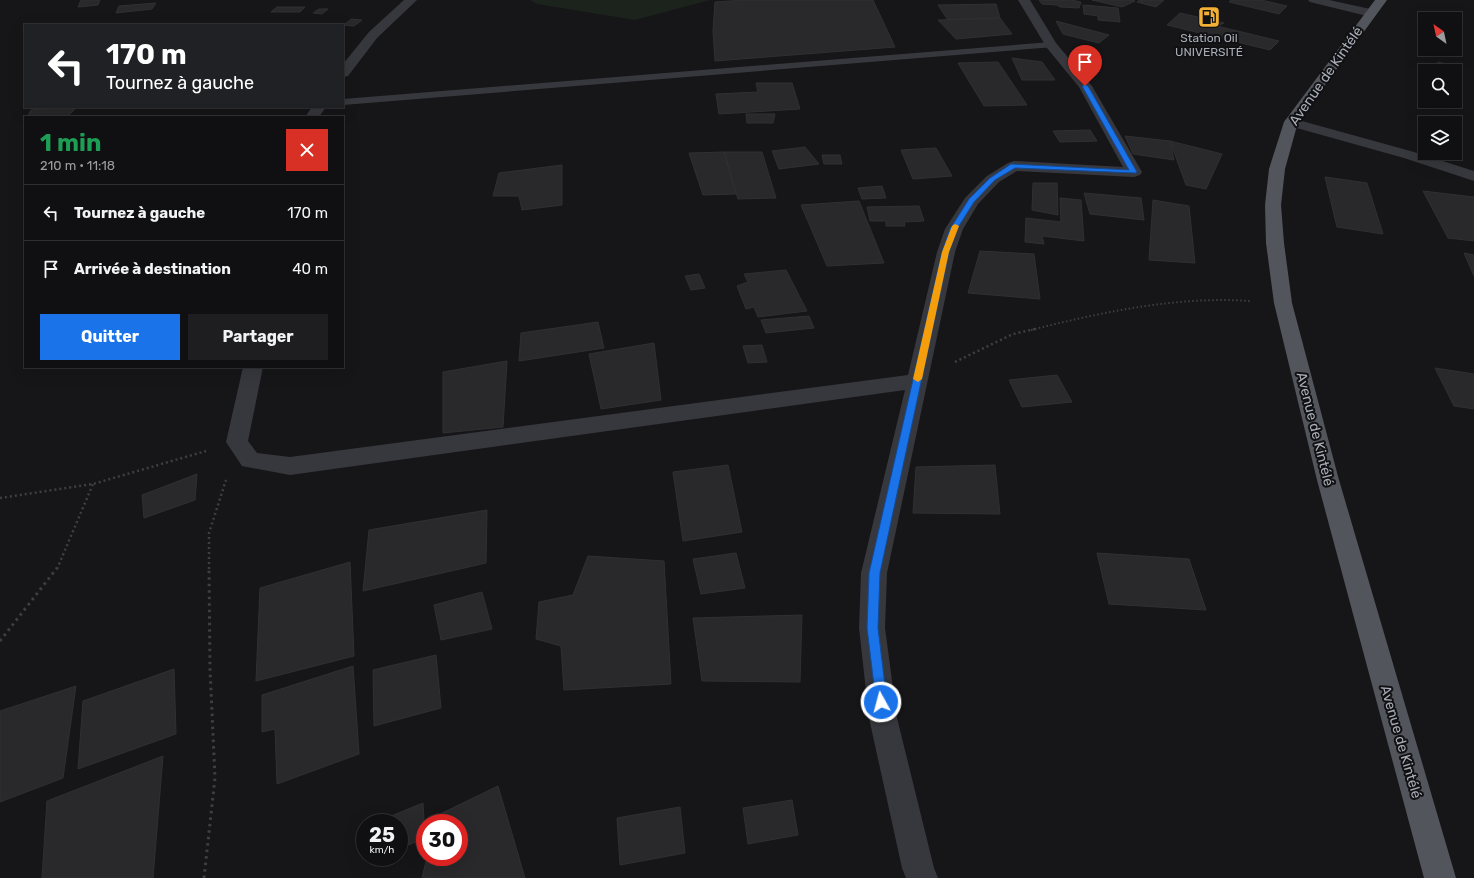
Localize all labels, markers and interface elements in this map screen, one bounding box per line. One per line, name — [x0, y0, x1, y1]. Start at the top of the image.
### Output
fuel station icon: Station Oil UNIVERSITÉ — [1196, 4, 1222, 30]
north arrow — [1418, 12, 1462, 56]
map controls — [1418, 12, 1462, 160]
street label: Avenue de Kintélé — [1286, 23, 1367, 129]
place label: Station Oil UNIVERSITÉ — [1175, 31, 1243, 59]
text: 170 m — [106, 38, 187, 71]
icon: left — [40, 40, 92, 92]
pin — [1068, 45, 1102, 86]
icon: arrive — [1074, 51, 1096, 73]
button: search — [1418, 64, 1462, 108]
text: Tournez à gauche — [106, 72, 254, 94]
button: layers — [1418, 116, 1462, 160]
text: 1 min — [40, 129, 101, 157]
button: close — [286, 129, 328, 171]
text: 210 m · 11:18 — [40, 158, 115, 173]
icon: left — [40, 202, 62, 224]
text: Tournez à gauche — [74, 204, 205, 222]
text: 170 m — [287, 204, 328, 222]
icon: arrive — [40, 258, 62, 280]
text: Arrivée à destination — [74, 260, 231, 278]
text: 40 m — [292, 260, 328, 278]
button: Quitter — [40, 314, 180, 360]
button: Partager — [188, 314, 328, 360]
street label: Avenue de Kintélé — [1293, 370, 1337, 488]
position arrow — [860, 681, 902, 723]
street label: Avenue de Kintélé — [1377, 684, 1425, 801]
speed limit sign: 30 — [416, 814, 468, 866]
text: 25 — [369, 823, 395, 847]
text: km/h — [370, 844, 394, 856]

